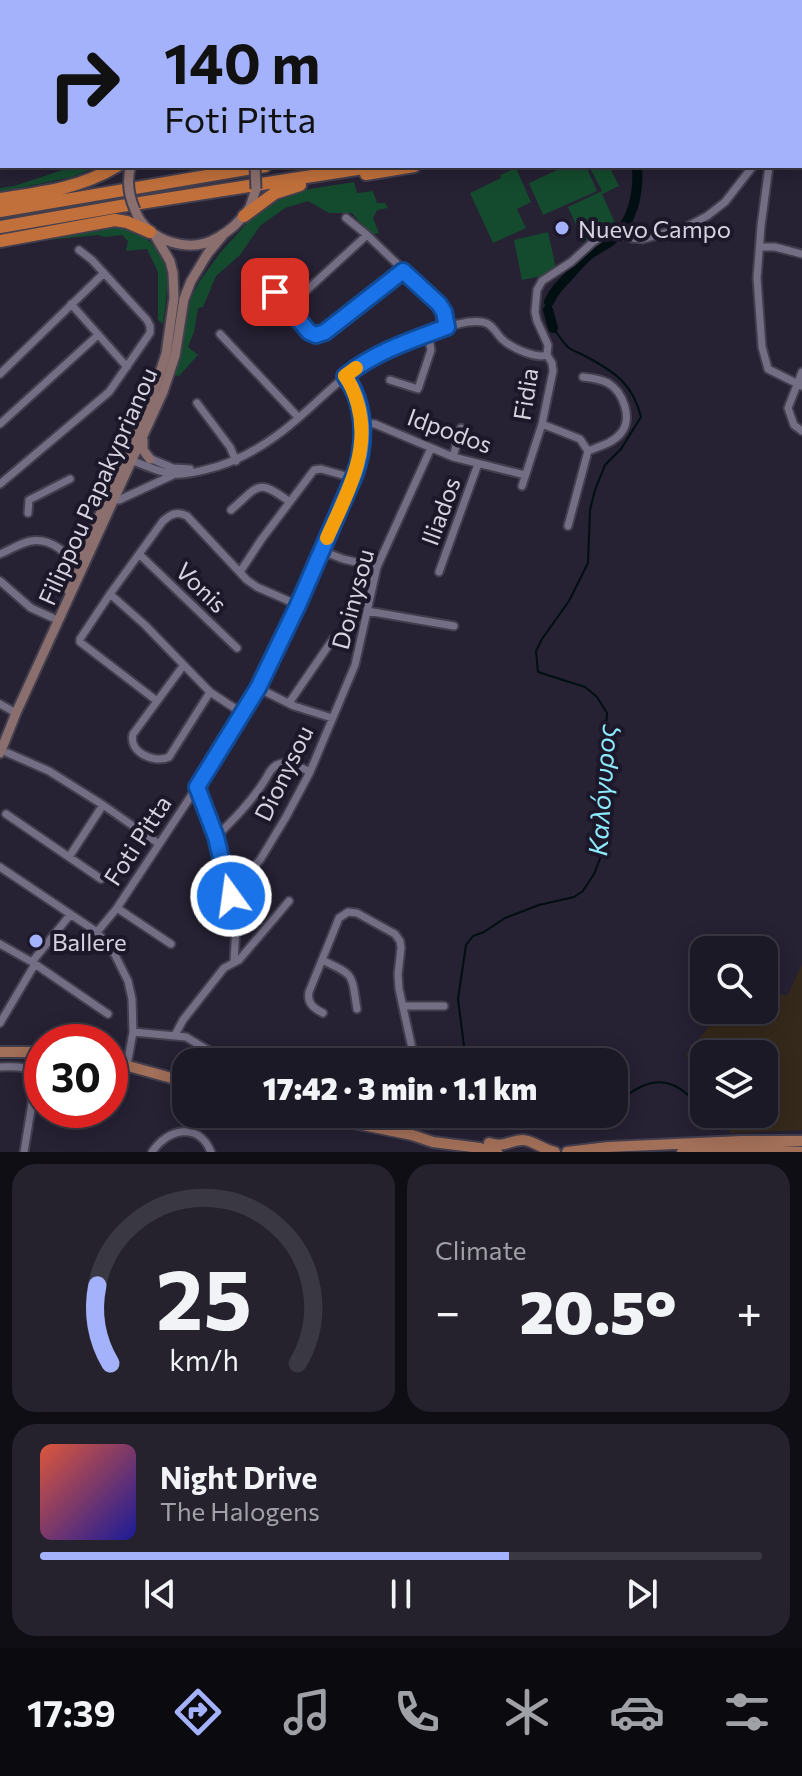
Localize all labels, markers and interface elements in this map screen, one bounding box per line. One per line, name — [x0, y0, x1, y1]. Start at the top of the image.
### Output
text: 140 m — [164, 27, 320, 96]
icon: right — [32, 32, 136, 136]
text: Foti Pitta — [164, 96, 316, 140]
place label: Nuevo Campo — [578, 214, 731, 243]
marker: Nuevo Campo — [553, 219, 571, 237]
pin — [241, 258, 309, 326]
icon: arrive — [253, 270, 297, 314]
street label: Filippou Papakyprianou — [32, 363, 162, 609]
street label: Fidia — [507, 366, 543, 422]
street label: Idpodos — [404, 401, 496, 459]
street label: Iliados — [414, 473, 466, 549]
street label: Doinysou — [325, 546, 379, 652]
street label: Vonis — [170, 556, 234, 618]
street label: Dionysou — [247, 721, 319, 825]
water label: Καλόγυρος — [581, 723, 621, 857]
street label: Foti Pitta — [97, 790, 177, 890]
position arrow — [189, 854, 273, 938]
place label: Ballere — [52, 927, 127, 956]
marker: Ballere — [27, 932, 45, 950]
map controls — [690, 936, 778, 1128]
button: search — [690, 936, 778, 1024]
speed limit sign: 30 — [24, 1024, 128, 1128]
button: layers — [690, 1040, 778, 1128]
text: 17:42 · 3 min · 1.1 km — [263, 1069, 537, 1106]
text: Climate — [435, 1234, 527, 1265]
text: 25 — [156, 1245, 251, 1347]
text: 20.5° — [519, 1273, 677, 1346]
text: − — [435, 1283, 460, 1337]
text: + — [736, 1283, 762, 1337]
text: km/h — [169, 1342, 238, 1377]
text: Night Drive — [160, 1458, 317, 1495]
text: The Halogens — [160, 1495, 320, 1526]
icon: previous — [138, 1572, 182, 1616]
icon: pause — [379, 1572, 423, 1616]
icon: next — [620, 1572, 664, 1616]
icon: directions — [170, 1684, 226, 1740]
icon: music — [279, 1684, 335, 1740]
icon: phone — [389, 1684, 445, 1740]
icon: climate — [499, 1684, 555, 1740]
icon: car — [609, 1684, 665, 1740]
icon: filters — [719, 1684, 775, 1740]
text: 17:39 — [27, 1690, 116, 1734]

